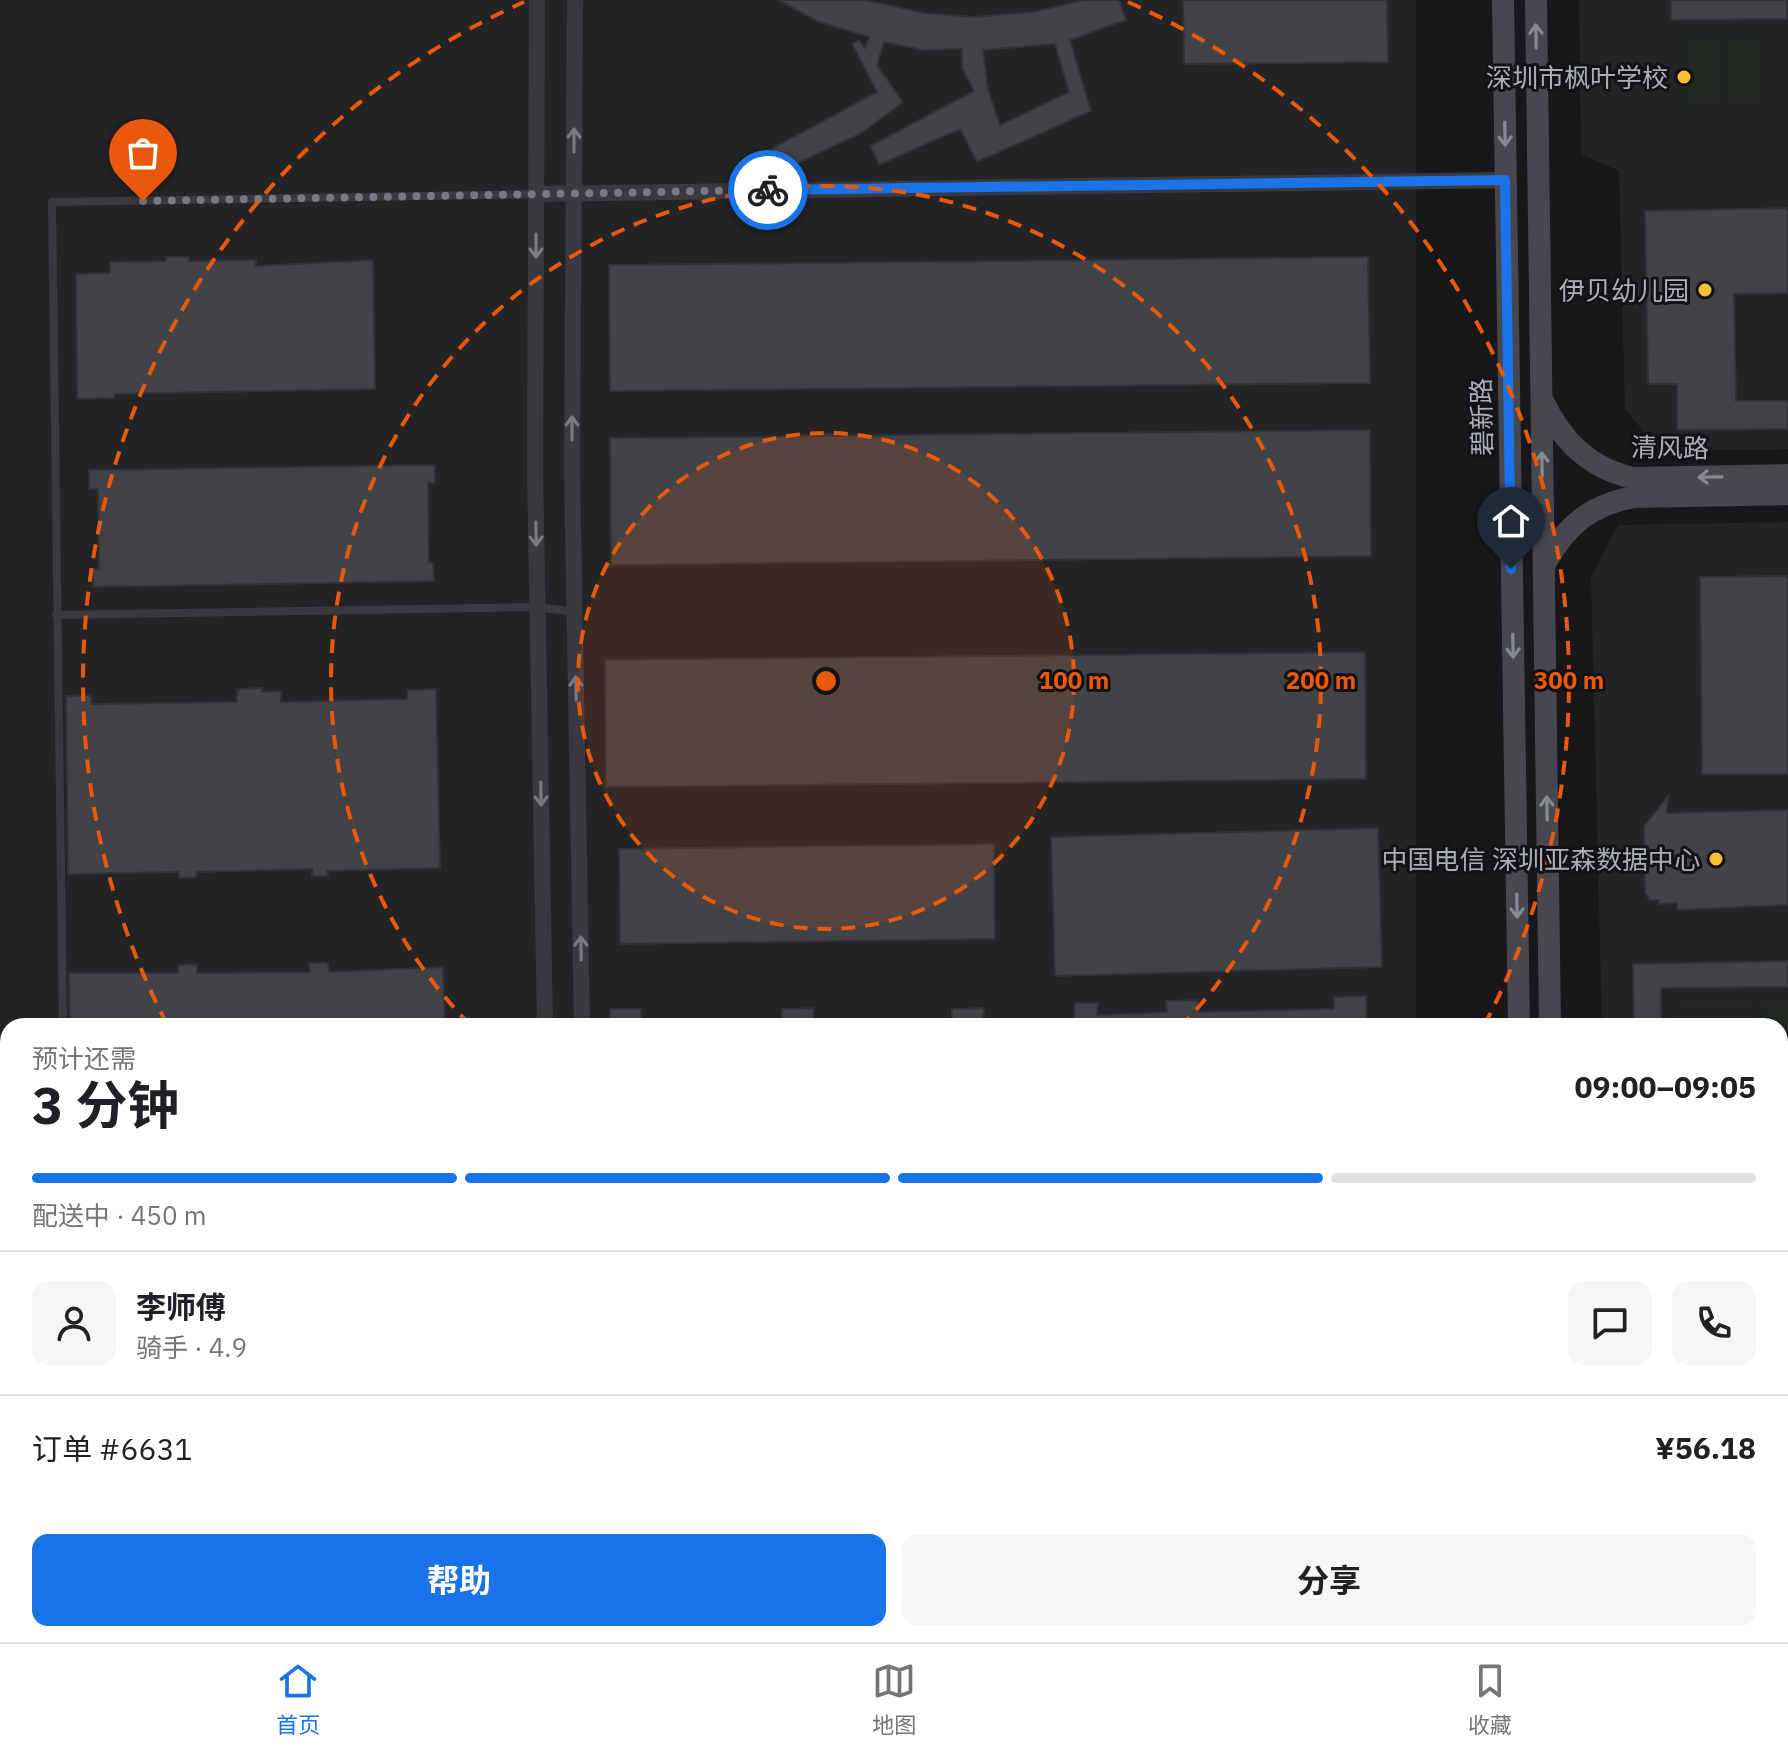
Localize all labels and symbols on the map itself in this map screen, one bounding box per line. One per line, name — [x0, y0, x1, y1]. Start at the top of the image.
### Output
one-way arrow — [1529, 23, 1544, 50]
place label: 深圳市枫叶学校 — [1486, 60, 1668, 94]
marker: 深圳市枫叶学校 — [1675, 68, 1693, 86]
pin — [109, 119, 177, 201]
one-way arrow — [1497, 120, 1512, 147]
one-way arrow — [567, 127, 582, 154]
courier — [728, 150, 808, 230]
one-way arrow — [528, 232, 544, 259]
place label: 伊贝幼儿园 — [1559, 273, 1689, 307]
marker: 伊贝幼儿园 — [1696, 281, 1714, 299]
street label: 碧新路 — [1463, 378, 1499, 456]
one-way arrow — [564, 415, 580, 442]
street label: 清风路 — [1631, 429, 1709, 465]
one-way arrow — [1534, 451, 1550, 478]
one-way arrow — [1697, 469, 1724, 484]
pin — [1477, 487, 1545, 569]
one-way arrow — [528, 520, 543, 547]
one-way arrow — [1505, 632, 1520, 659]
text: 100 m — [1039, 664, 1109, 696]
text: 200 m — [1286, 664, 1356, 696]
text: 300 m — [1534, 664, 1604, 696]
centre of rings — [812, 667, 840, 695]
one-way arrow — [568, 675, 584, 702]
one-way arrow — [533, 780, 548, 807]
one-way arrow — [1539, 795, 1555, 822]
place label: 中国电信 深圳亚森数据中心 — [1382, 842, 1700, 876]
marker: 中国电信 深圳亚森数据中心 — [1707, 850, 1725, 868]
one-way arrow — [1509, 892, 1524, 919]
one-way arrow — [573, 935, 589, 962]

